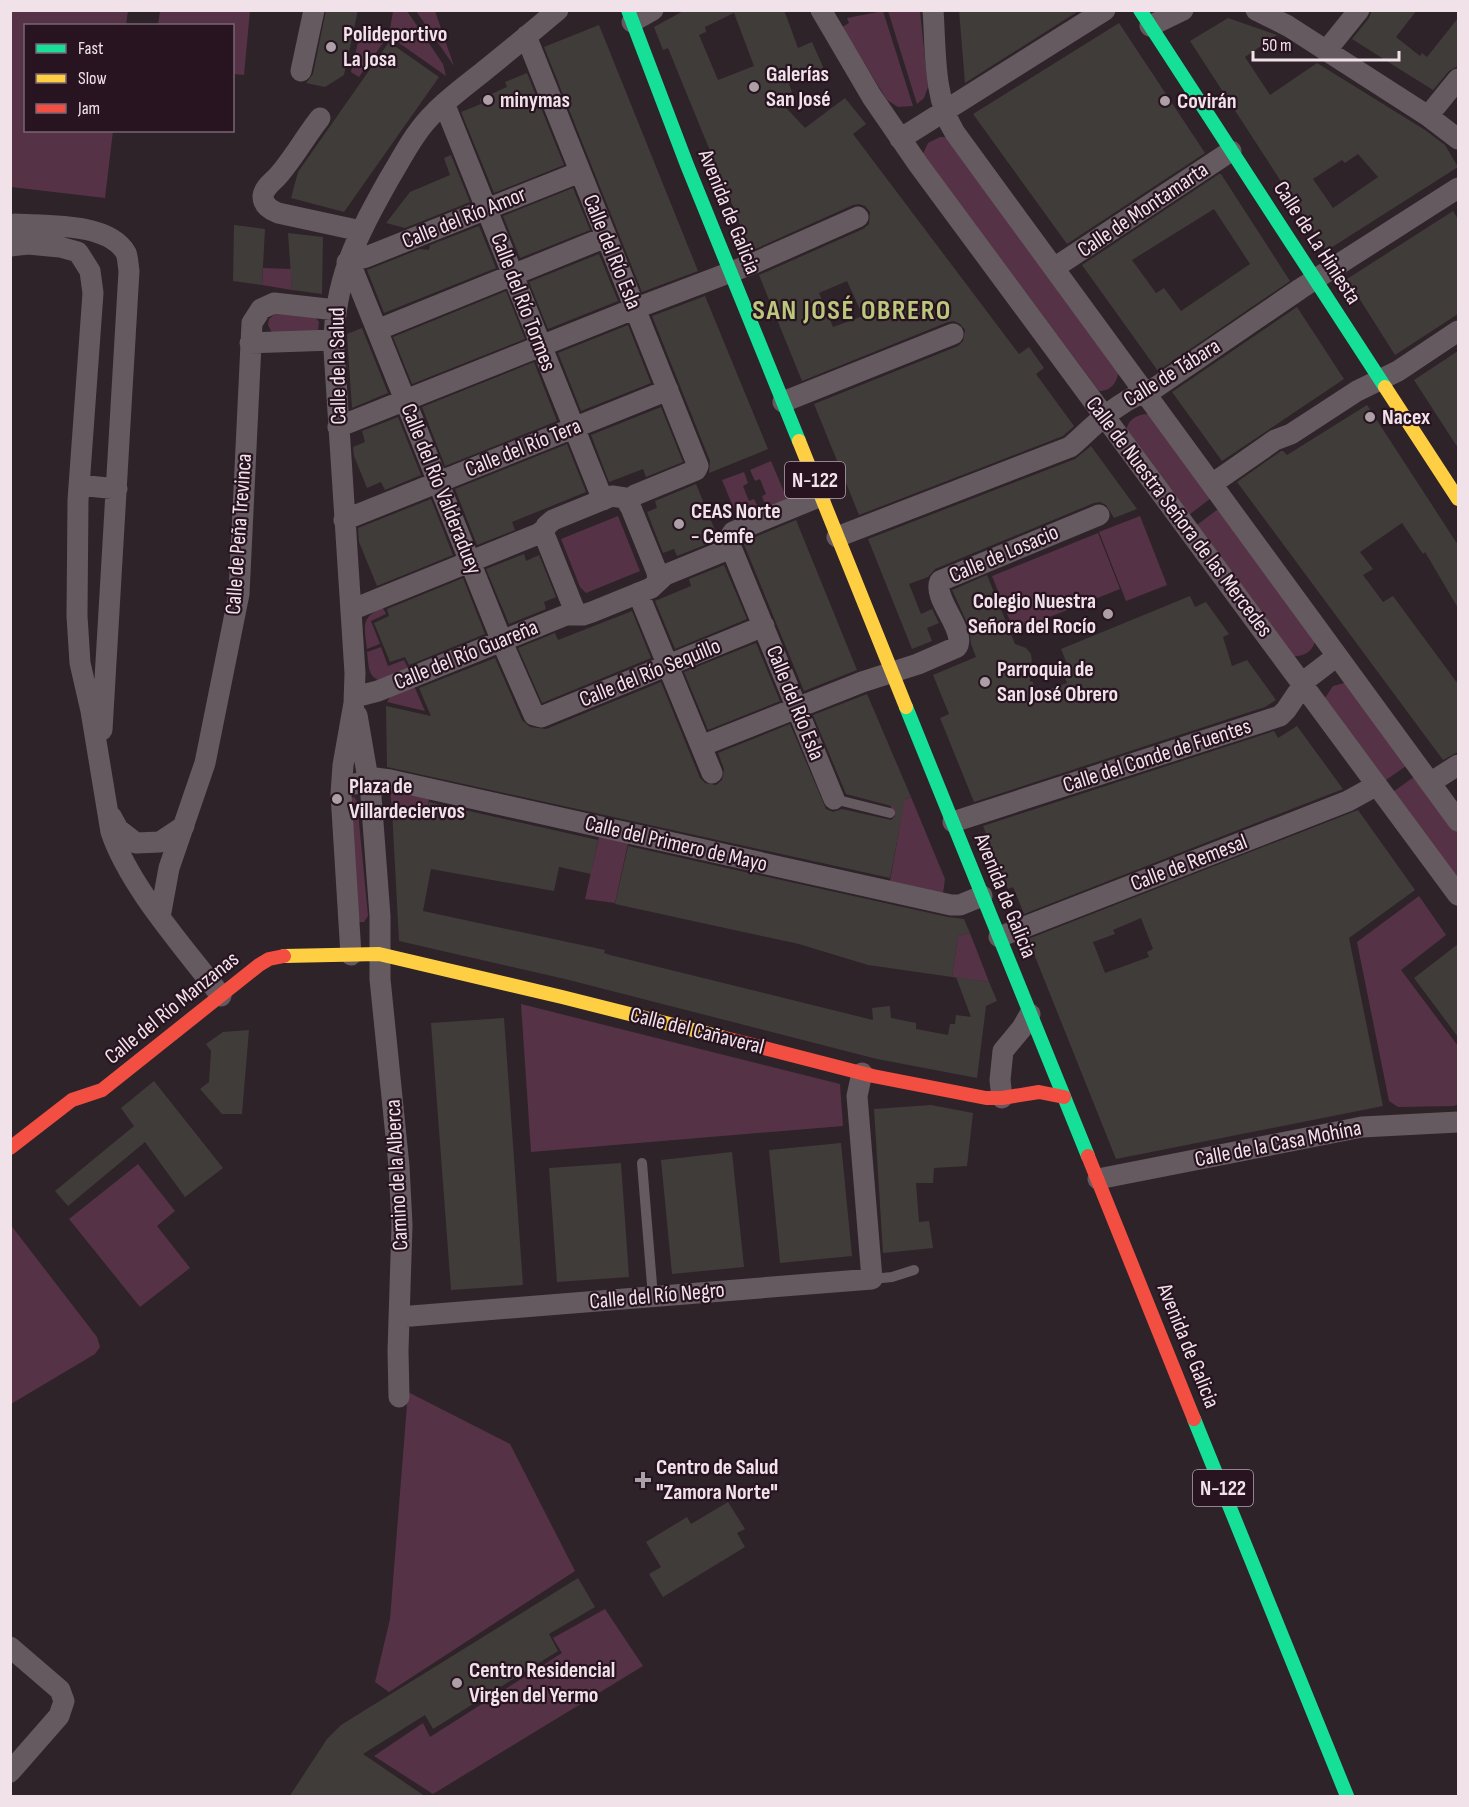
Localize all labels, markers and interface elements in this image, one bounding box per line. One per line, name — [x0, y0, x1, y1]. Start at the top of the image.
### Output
place label: Polideportivo La Josa — [343, 21, 447, 73]
legend — [24, 24, 234, 132]
scale bar — [1253, 24, 1398, 62]
text: 50 m — [1262, 35, 1292, 56]
text: Fast — [78, 38, 104, 59]
marker: Polideportivo La Josa — [324, 40, 338, 54]
place label: Galerías San José — [766, 61, 831, 113]
text: Slow — [78, 68, 107, 89]
marker: Galerías San José — [747, 80, 761, 94]
place label: minymas — [500, 87, 570, 114]
place label: Covirán — [1177, 88, 1237, 115]
marker: minymas — [481, 93, 495, 107]
marker: Covirán — [1158, 94, 1172, 108]
text: Jam — [77, 98, 100, 119]
street label: Avenida de Galicia — [691, 145, 766, 278]
street label: Calle de Montamarta — [1072, 156, 1214, 264]
street label: Calle de La Hiniesta — [1267, 176, 1367, 310]
street label: Calle del Río Amor — [398, 181, 530, 255]
street label: Calle del Río Esla — [577, 191, 647, 313]
street label: Calle del Río Tormes — [484, 229, 562, 375]
district label: SAN JOSÉ OBRERO — [752, 294, 952, 327]
street label: Calle de la Salud — [323, 307, 353, 425]
street label: Calle de Tábara — [1119, 333, 1225, 413]
street label: Calle de Nuestra Señora de las Mercedes — [1080, 391, 1278, 643]
street label: Calle del Río Valderaduey — [394, 400, 488, 579]
place label: Nacex — [1382, 404, 1430, 431]
marker: Nacex — [1363, 410, 1377, 424]
street label: Calle del Río Tera — [461, 413, 585, 483]
street label: Calle de Peña Trevinca — [220, 453, 258, 615]
road number: N-122 — [785, 462, 845, 498]
place label: CEAS Norte - Cemfe — [691, 498, 781, 550]
marker: CEAS Norte - Cemfe — [672, 517, 686, 531]
street label: Calle de Losacio — [945, 519, 1063, 589]
place label: Colegio Nuestra Señora del Rocío — [968, 588, 1096, 640]
marker: Colegio Nuestra Señora del Rocío — [1101, 607, 1115, 621]
street label: Calle del Río Guareña — [390, 614, 542, 696]
street label: Calle del Río Sequillo — [575, 632, 725, 714]
street label: Calle del Río Esla — [760, 642, 830, 764]
place label: Parroquia de San José Obrero — [997, 656, 1118, 708]
marker: Parroquia de San José Obrero — [978, 675, 992, 689]
street label: Calle del Conde de Fuentes — [1060, 713, 1255, 799]
place label: Plaza de Villardeciervos — [349, 773, 465, 825]
marker: Plaza de Villardeciervos — [330, 792, 344, 806]
street label: Calle del Primero de Mayo — [582, 810, 770, 878]
street label: Calle de Remesal — [1127, 828, 1251, 898]
street label: Avenida de Galicia — [967, 829, 1042, 962]
street label: Calle del Río Manzanas — [99, 946, 245, 1070]
street label: Calle del Cañaveral — [627, 1001, 767, 1061]
street label: Camino de la Alberca — [380, 1099, 414, 1251]
street label: Calle de la Casa Mohína — [1192, 1115, 1364, 1173]
street label: Calle del Río Negro — [588, 1277, 726, 1315]
street label: Avenida de Galicia — [1150, 1279, 1225, 1412]
place label: Centro de Salud "Zamora Norte" — [656, 1454, 778, 1506]
road number: N-122 — [1193, 1470, 1253, 1506]
marker: Centro de Salud "Zamora Norte" — [634, 1471, 652, 1489]
place label: Centro Residencial Virgen del Yermo — [469, 1657, 615, 1709]
marker: Centro Residencial Virgen del Yermo — [450, 1676, 464, 1690]

